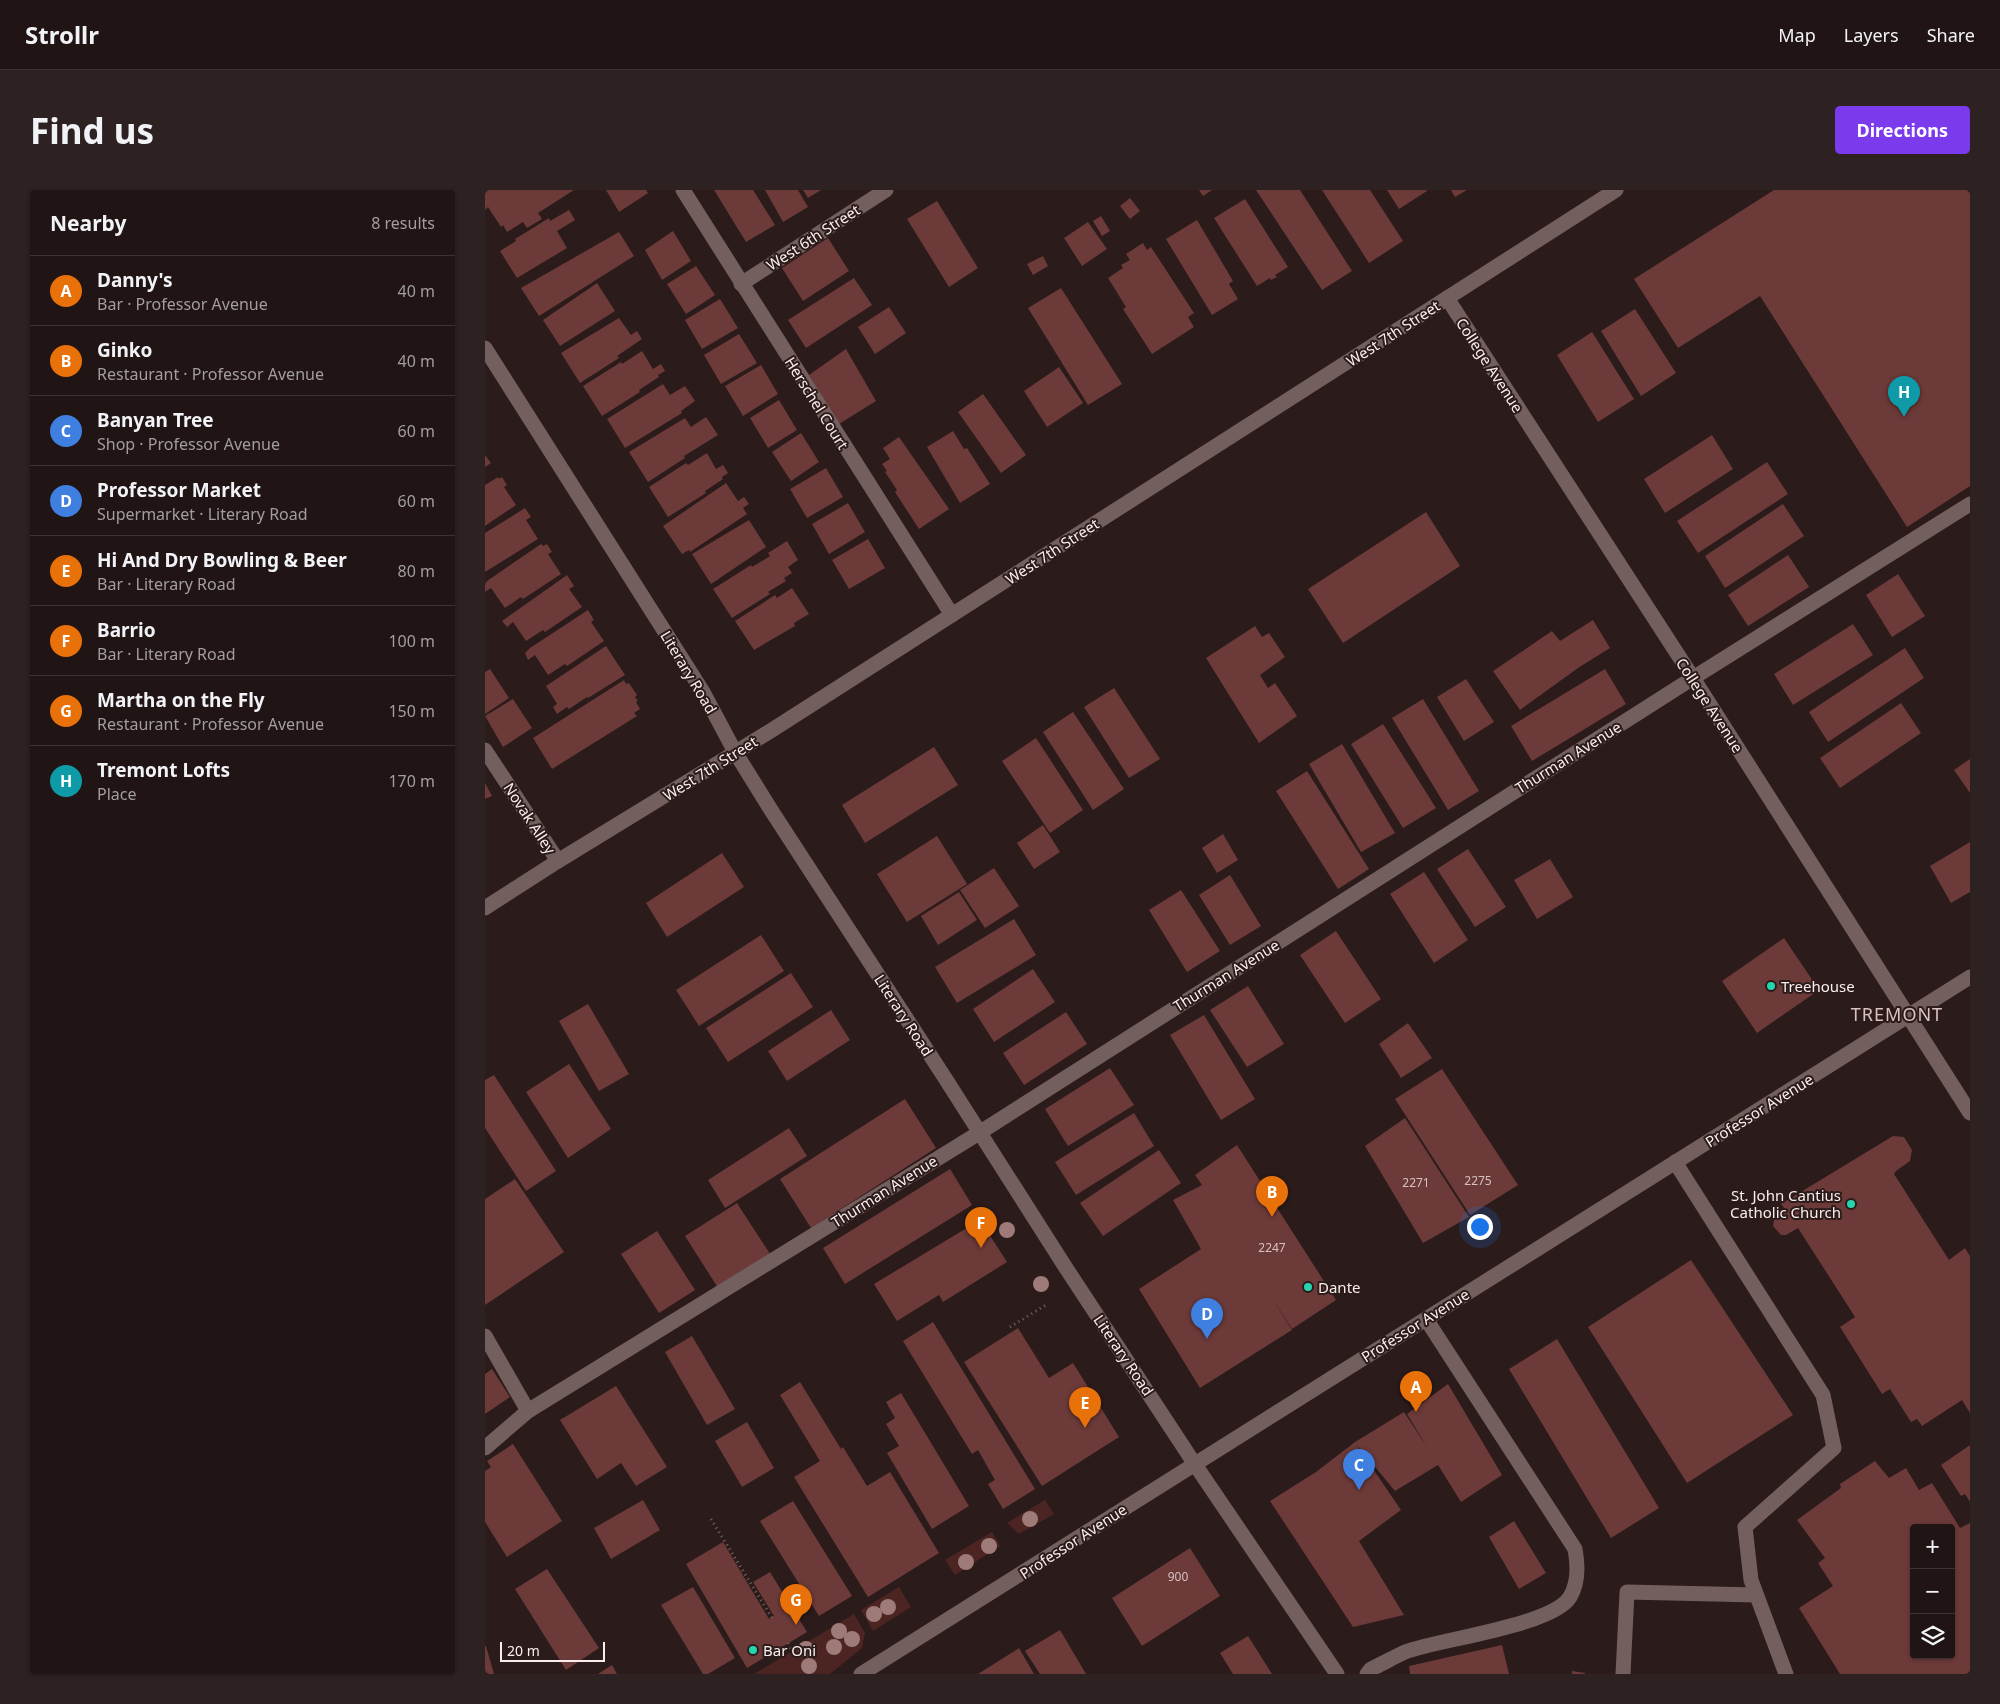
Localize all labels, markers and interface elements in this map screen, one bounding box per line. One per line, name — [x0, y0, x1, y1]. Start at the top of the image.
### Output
text: Strollr — [25, 18, 99, 51]
text: Map — [1778, 23, 1816, 47]
text: Layers — [1844, 23, 1899, 47]
text: Share — [1927, 23, 1975, 47]
button: Directions — [1835, 106, 1970, 154]
text: Find us — [30, 107, 154, 154]
street label: West 6th Street — [762, 199, 864, 275]
text: Nearby — [50, 209, 126, 237]
text: 8 results — [371, 212, 435, 234]
text: Danny's — [97, 267, 173, 293]
text: A — [60, 280, 72, 302]
text: 40 m — [398, 280, 435, 302]
text: Bar · Professor Avenue — [97, 293, 268, 315]
street label: West 7th Street — [1342, 295, 1444, 371]
street label: College Avenue — [1452, 314, 1528, 416]
text: Ginko — [97, 337, 152, 363]
text: B — [61, 350, 71, 372]
text: 40 m — [398, 350, 435, 372]
street label: Herschel Court — [781, 353, 854, 453]
text: Restaurant · Professor Avenue — [97, 363, 324, 385]
pin: H — [1888, 376, 1920, 417]
text: Banyan Tree — [97, 407, 214, 433]
text: C — [61, 420, 71, 442]
text: 60 m — [398, 420, 435, 442]
text: Shop · Professor Avenue — [97, 433, 280, 455]
text: Professor Market — [97, 477, 261, 503]
text: D — [60, 490, 72, 512]
text: 60 m — [398, 490, 435, 512]
text: Supermarket · Literary Road — [97, 503, 308, 525]
street label: West 7th Street — [1001, 513, 1103, 589]
text: Hi And Dry Bowling & Beer — [97, 547, 347, 573]
text: E — [62, 560, 70, 582]
text: 80 m — [398, 560, 435, 582]
text: Bar · Literary Road — [97, 573, 236, 595]
text: Barrio — [97, 617, 156, 643]
street label: Literary Road — [656, 627, 722, 717]
text: F — [62, 630, 70, 652]
text: 100 m — [388, 630, 435, 652]
text: Bar · Literary Road — [97, 643, 236, 665]
street label: College Avenue — [1672, 654, 1748, 756]
text: Martha on the Fly — [97, 687, 265, 713]
text: G — [60, 700, 72, 722]
text: 150 m — [388, 700, 435, 722]
text: Restaurant · Professor Avenue — [97, 713, 324, 735]
street label: Thurman Avenue — [1511, 716, 1625, 798]
street label: West 7th Street — [659, 731, 761, 805]
text: Tremont Lofts — [97, 757, 230, 783]
text: H — [60, 770, 72, 792]
text: 170 m — [388, 770, 435, 792]
street label: Novak Alley — [499, 778, 561, 858]
text: Place — [97, 783, 137, 805]
street label: Thurman Avenue — [1169, 934, 1283, 1016]
street label: Literary Road — [870, 970, 938, 1060]
place label: Treehouse — [1781, 976, 1855, 996]
marker: Treehouse — [1765, 980, 1777, 992]
district label: TREMONT — [1851, 1002, 1943, 1026]
street label: Professor Avenue — [1701, 1069, 1817, 1151]
street label: Thurman Avenue — [827, 1150, 941, 1232]
house number: 2275 — [1464, 1172, 1492, 1189]
house number: 2271 — [1402, 1174, 1430, 1191]
pin: B — [1256, 1176, 1288, 1217]
place label: St. John Cantius Catholic Church — [1730, 1185, 1841, 1222]
marker: St. John Cantius Catholic Church — [1845, 1198, 1857, 1210]
pin: F — [965, 1207, 997, 1248]
your location — [1467, 1214, 1493, 1240]
house number: 2247 — [1258, 1239, 1286, 1256]
place label: Dante — [1318, 1277, 1361, 1297]
marker: Dante — [1302, 1281, 1314, 1293]
street label: Professor Avenue — [1357, 1284, 1473, 1366]
pin: D — [1191, 1298, 1223, 1339]
street label: Literary Road — [1090, 1311, 1158, 1399]
pin: A — [1400, 1371, 1432, 1412]
pin: E — [1069, 1387, 1101, 1428]
pin: C — [1343, 1449, 1375, 1490]
street label: Professor Avenue — [1016, 1499, 1130, 1583]
map controls — [1910, 1524, 1955, 1659]
button: + — [1910, 1524, 1955, 1569]
house number: 900 — [1168, 1568, 1188, 1585]
button: − — [1910, 1569, 1955, 1614]
pin: G — [780, 1584, 812, 1625]
button: layers — [1910, 1614, 1955, 1659]
scale bar — [500, 1639, 605, 1662]
place label: Bar Oni — [763, 1640, 816, 1660]
text: 20 m — [507, 1641, 540, 1660]
marker: Bar Oni — [747, 1644, 759, 1656]

